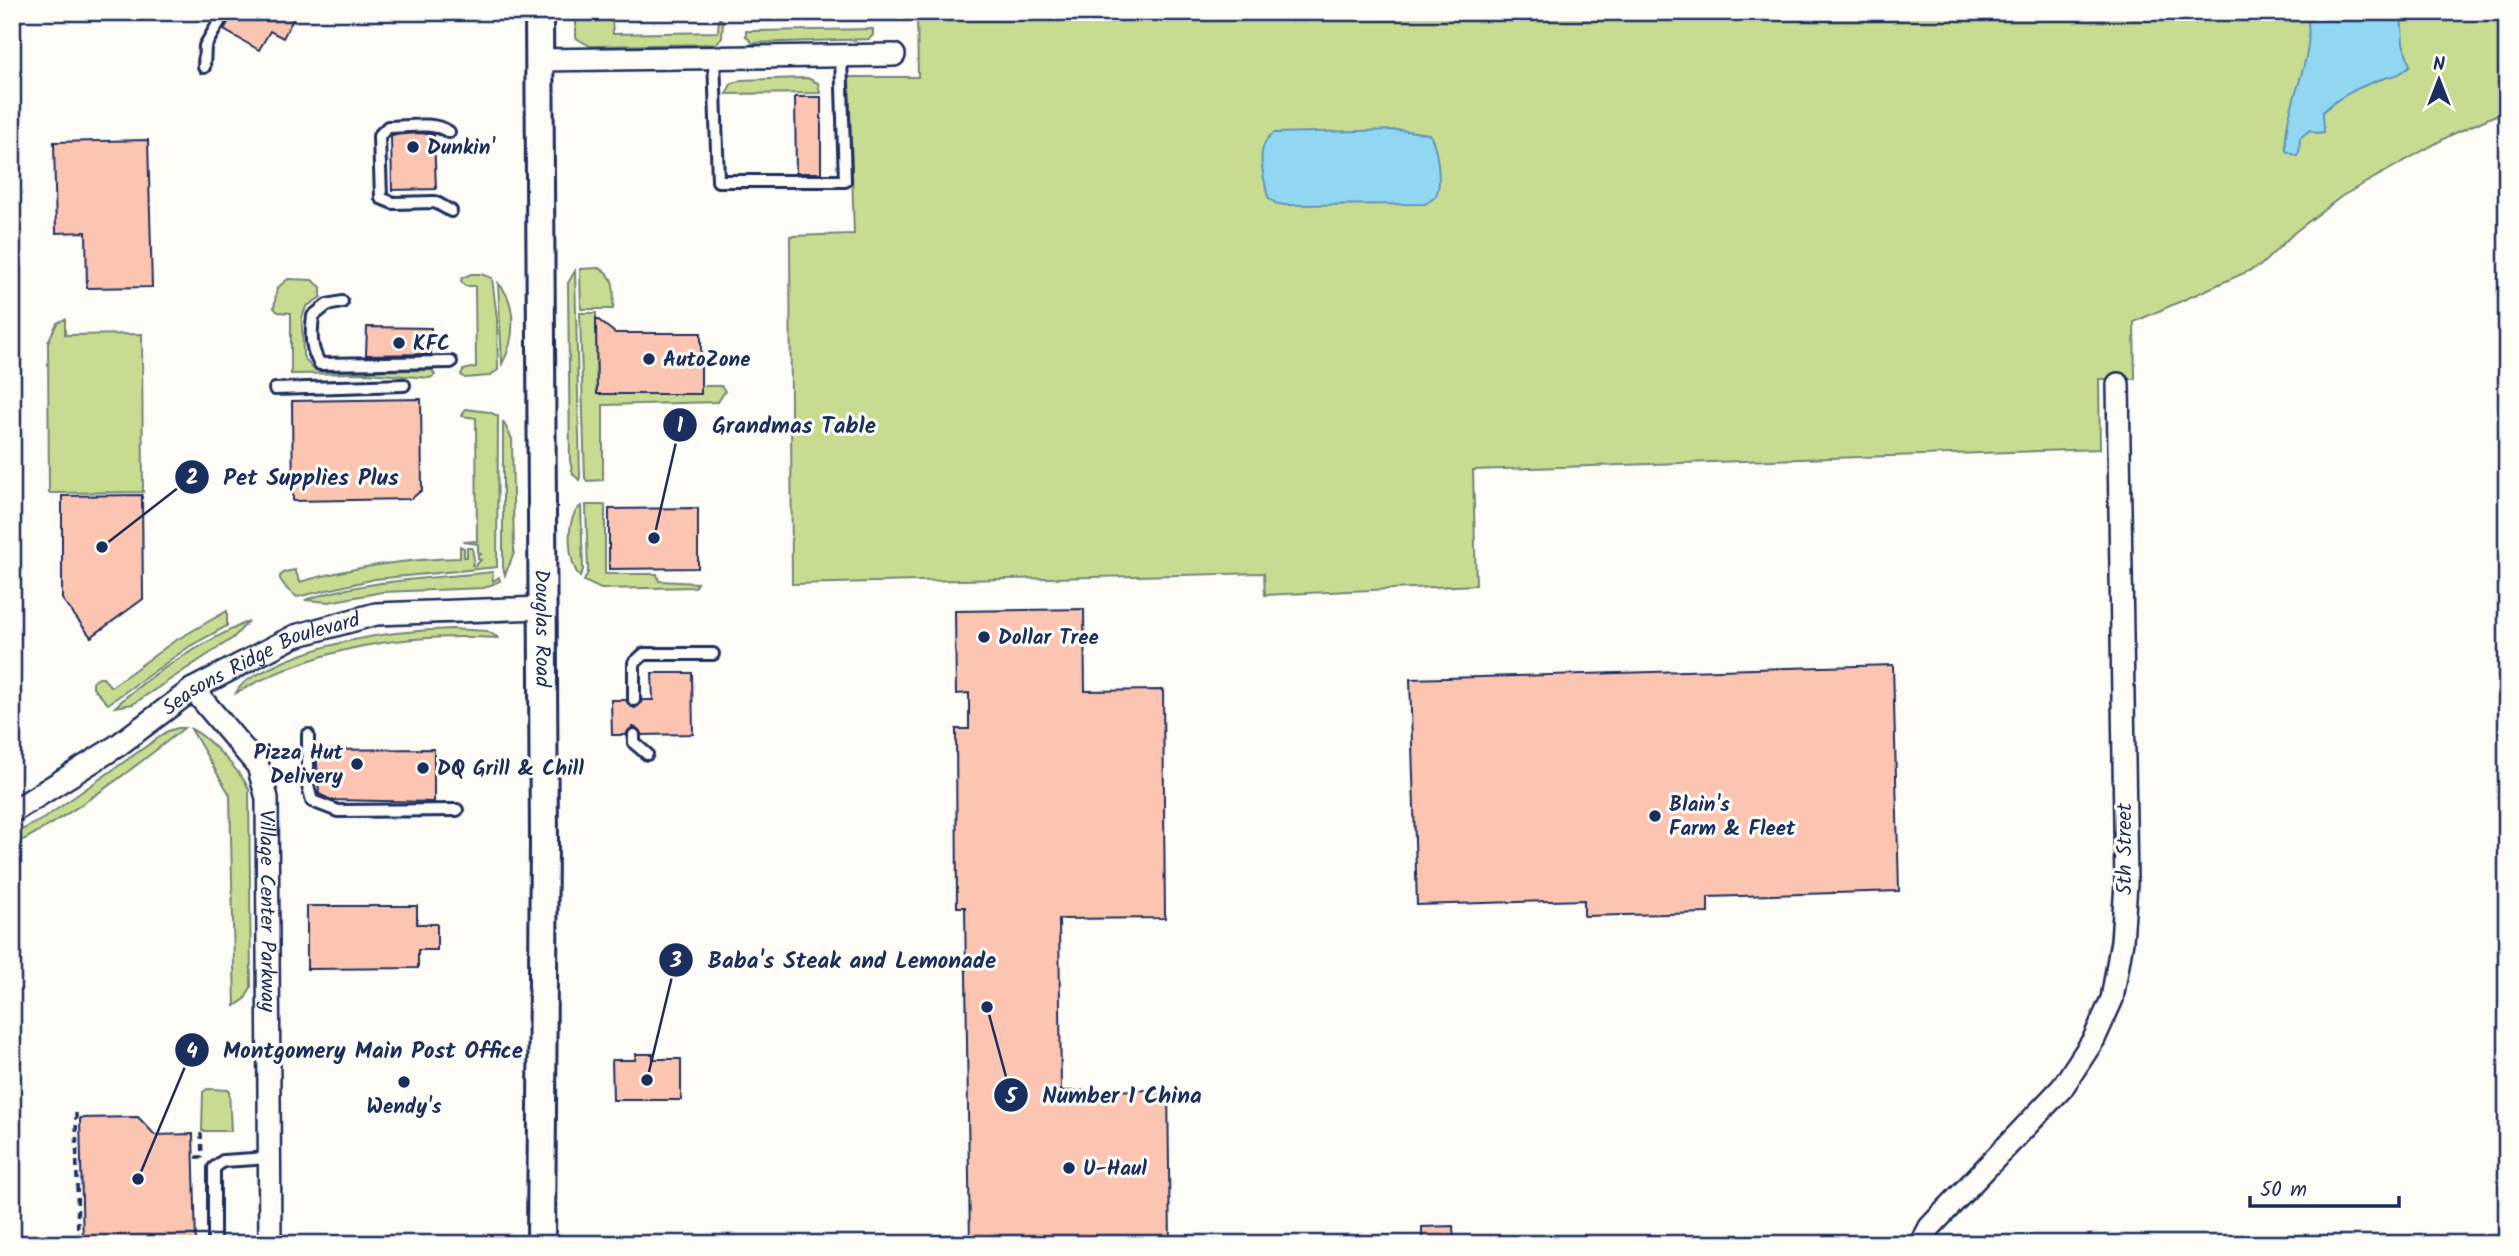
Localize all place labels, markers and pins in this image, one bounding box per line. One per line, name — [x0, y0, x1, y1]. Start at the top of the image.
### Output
place label: Dunkin' — [427, 132, 496, 165]
marker: Dunkin' — [405, 139, 421, 155]
place label: KFC — [413, 328, 450, 361]
marker: KFC — [391, 335, 407, 351]
place label: AutoZone — [663, 344, 751, 377]
marker: AutoZone — [641, 351, 657, 367]
callout: Grandmas Table — [663, 403, 889, 447]
callout: Pet Supplies Plus — [174, 455, 413, 499]
place label: Dollar Tree — [998, 622, 1099, 655]
marker: Dollar Tree — [976, 629, 992, 645]
place label: Pizza Hut Delivery — [254, 737, 344, 794]
place label: DQ Grill & Chill — [437, 753, 584, 786]
marker: Pizza Hut Delivery — [349, 756, 365, 772]
marker: DQ Grill & Chill — [415, 760, 431, 776]
place label: Blain's Farm & Fleet — [1669, 789, 1796, 846]
marker: Blain's Farm & Fleet — [1647, 808, 1663, 824]
callout: Baba's Steak and Lemonade — [658, 938, 1010, 982]
callout: Montgomery Main Post Office — [174, 1028, 537, 1072]
callout: Number 1 China — [994, 1073, 1216, 1117]
marker: Wendy's — [396, 1074, 412, 1090]
place label: Wendy's — [366, 1091, 442, 1124]
place label: U-Haul — [1083, 1153, 1147, 1186]
marker: U-Haul — [1061, 1160, 1077, 1176]

